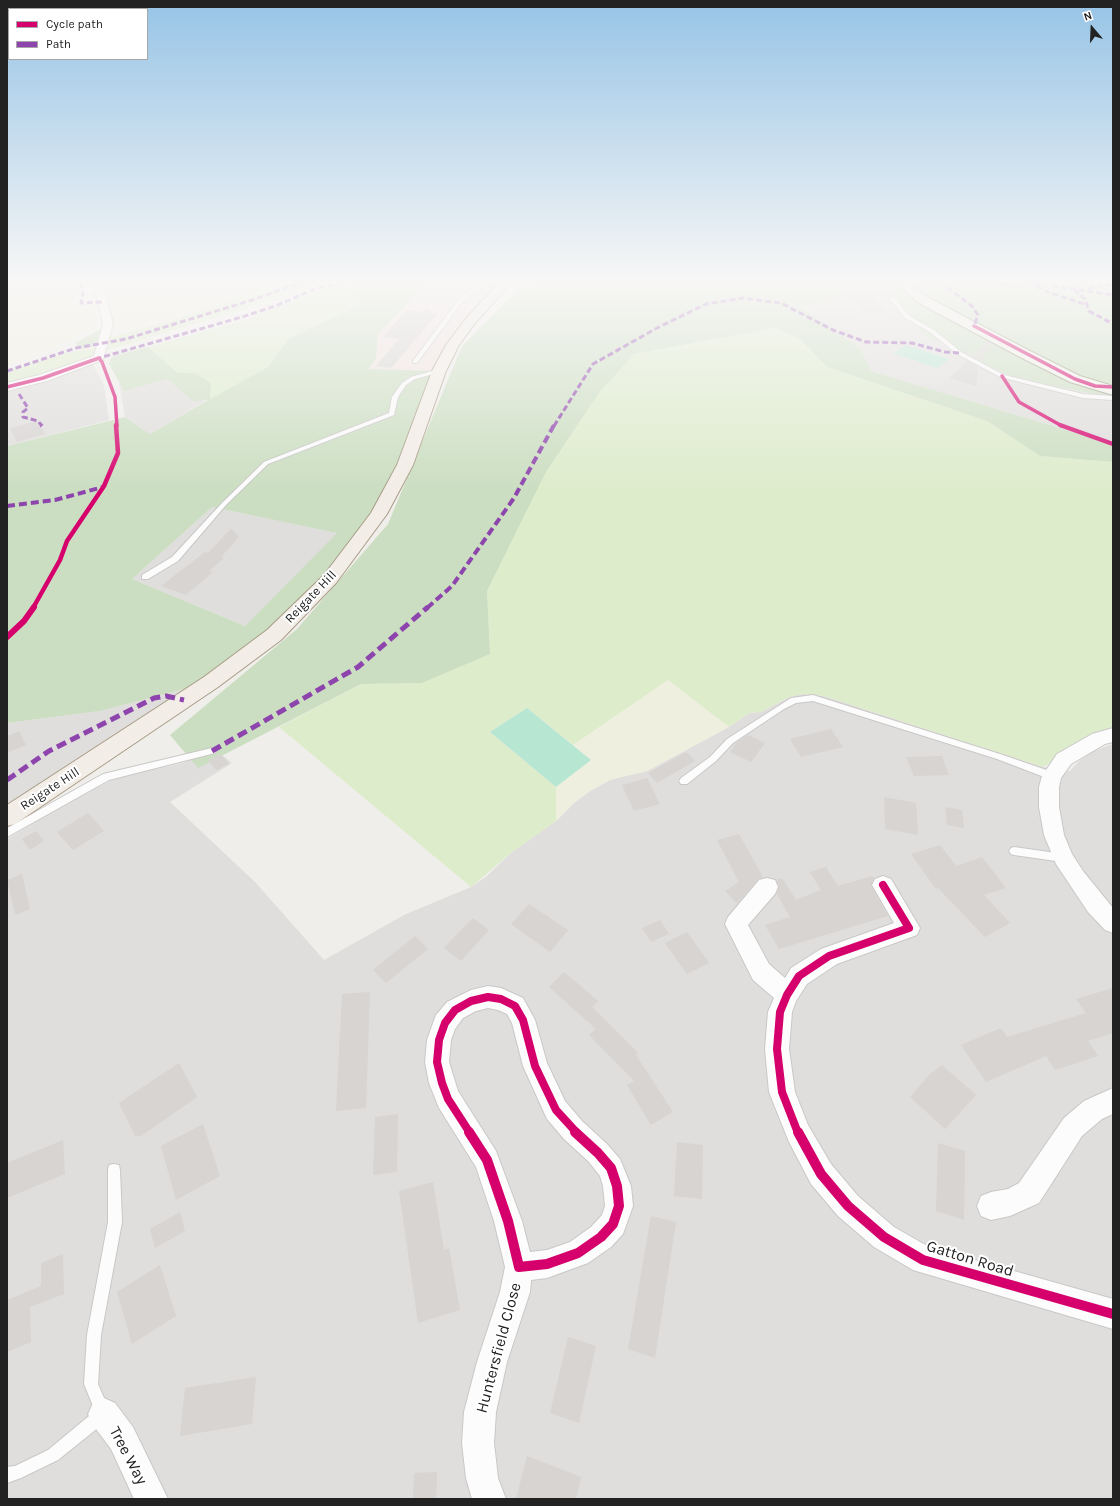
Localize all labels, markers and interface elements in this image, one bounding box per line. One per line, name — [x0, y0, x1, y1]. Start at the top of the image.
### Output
legend — [8, 8, 148, 60]
north arrow — [1072, 8, 1112, 48]
text: N — [1082, 9, 1094, 24]
text: Cycle path — [46, 17, 103, 31]
text: Path — [46, 37, 71, 51]
street label: Reigate Hill — [282, 567, 340, 627]
street label: Reigate Hill — [17, 764, 83, 814]
street label: Gatton Road — [924, 1237, 1016, 1281]
street label: Huntersfield Close — [472, 1281, 526, 1415]
street label: Tree Way — [105, 1424, 151, 1488]

